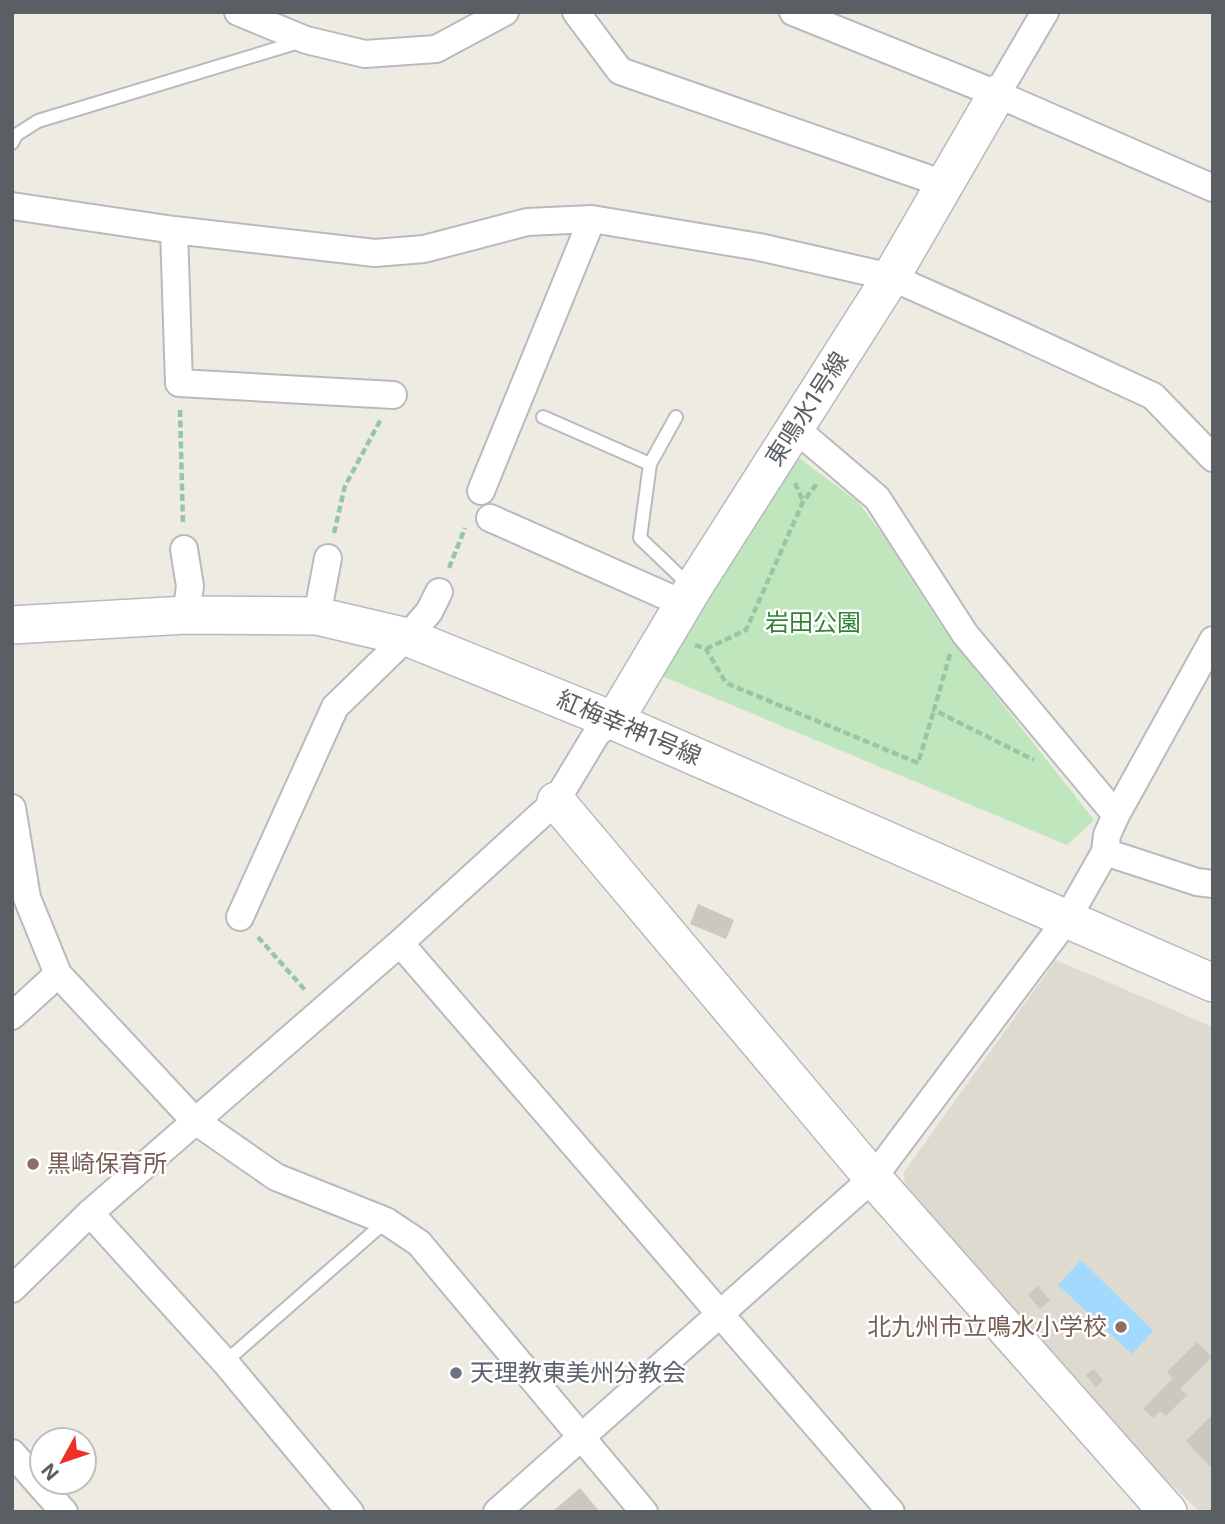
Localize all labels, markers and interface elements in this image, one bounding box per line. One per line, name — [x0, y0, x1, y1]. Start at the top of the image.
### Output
street label: 東鳴水1号線 — [759, 346, 854, 471]
park label: 岩田公園 — [765, 608, 861, 637]
street label: 紅梅幸神1号線 — [553, 684, 706, 771]
place label: 黒崎保育所 — [47, 1149, 167, 1178]
marker: 黒崎保育所 — [25, 1156, 41, 1172]
place label: 北九州市立鳴水小学校 — [867, 1312, 1107, 1341]
marker: 北九州市立鳴水小学校 — [1113, 1319, 1129, 1335]
place label: 天理教東美州分教会 — [470, 1358, 686, 1387]
marker: 天理教東美州分教会 — [448, 1365, 464, 1381]
north arrow — [28, 1426, 98, 1496]
text: N — [37, 1459, 64, 1485]

